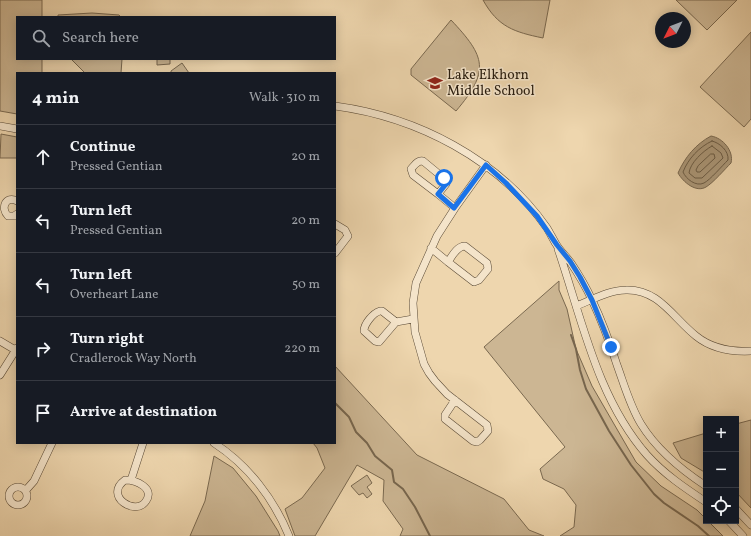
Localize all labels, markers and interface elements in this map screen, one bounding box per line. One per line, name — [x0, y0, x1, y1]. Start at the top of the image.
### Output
north arrow — [655, 12, 691, 48]
search box — [16, 16, 336, 60]
icon: search — [30, 27, 52, 49]
text: Search here — [62, 28, 139, 49]
place label: Lake Elkhorn Middle School — [447, 66, 535, 101]
school or university icon: Lake Elkhorn Middle School — [426, 74, 444, 92]
text: 4 min — [32, 87, 79, 110]
text: Walk · 310 m — [249, 89, 320, 107]
text: Continue — [70, 137, 135, 158]
icon: ahead — [32, 146, 54, 168]
text: 20 m — [291, 148, 320, 166]
text: Pressed Gentian — [70, 158, 163, 176]
route start — [435, 169, 453, 187]
text: Turn left — [70, 201, 132, 222]
icon: left — [32, 210, 54, 232]
text: 20 m — [291, 212, 320, 230]
text: Pressed Gentian — [70, 222, 163, 240]
text: Turn left — [70, 265, 132, 286]
icon: left — [32, 274, 54, 296]
text: 50 m — [292, 276, 320, 294]
text: Overheart Lane — [70, 286, 159, 304]
text: Turn right — [70, 329, 144, 350]
icon: right — [32, 338, 54, 360]
route end — [602, 338, 620, 356]
text: 220 m — [284, 340, 320, 358]
text: Cradlerock Way North — [70, 350, 197, 368]
icon: arrive — [32, 402, 54, 424]
text: Arrive at destination — [70, 402, 217, 423]
map controls — [703, 416, 739, 524]
button: + — [703, 416, 739, 452]
button: − — [703, 452, 739, 488]
button: locate — [703, 488, 739, 524]

